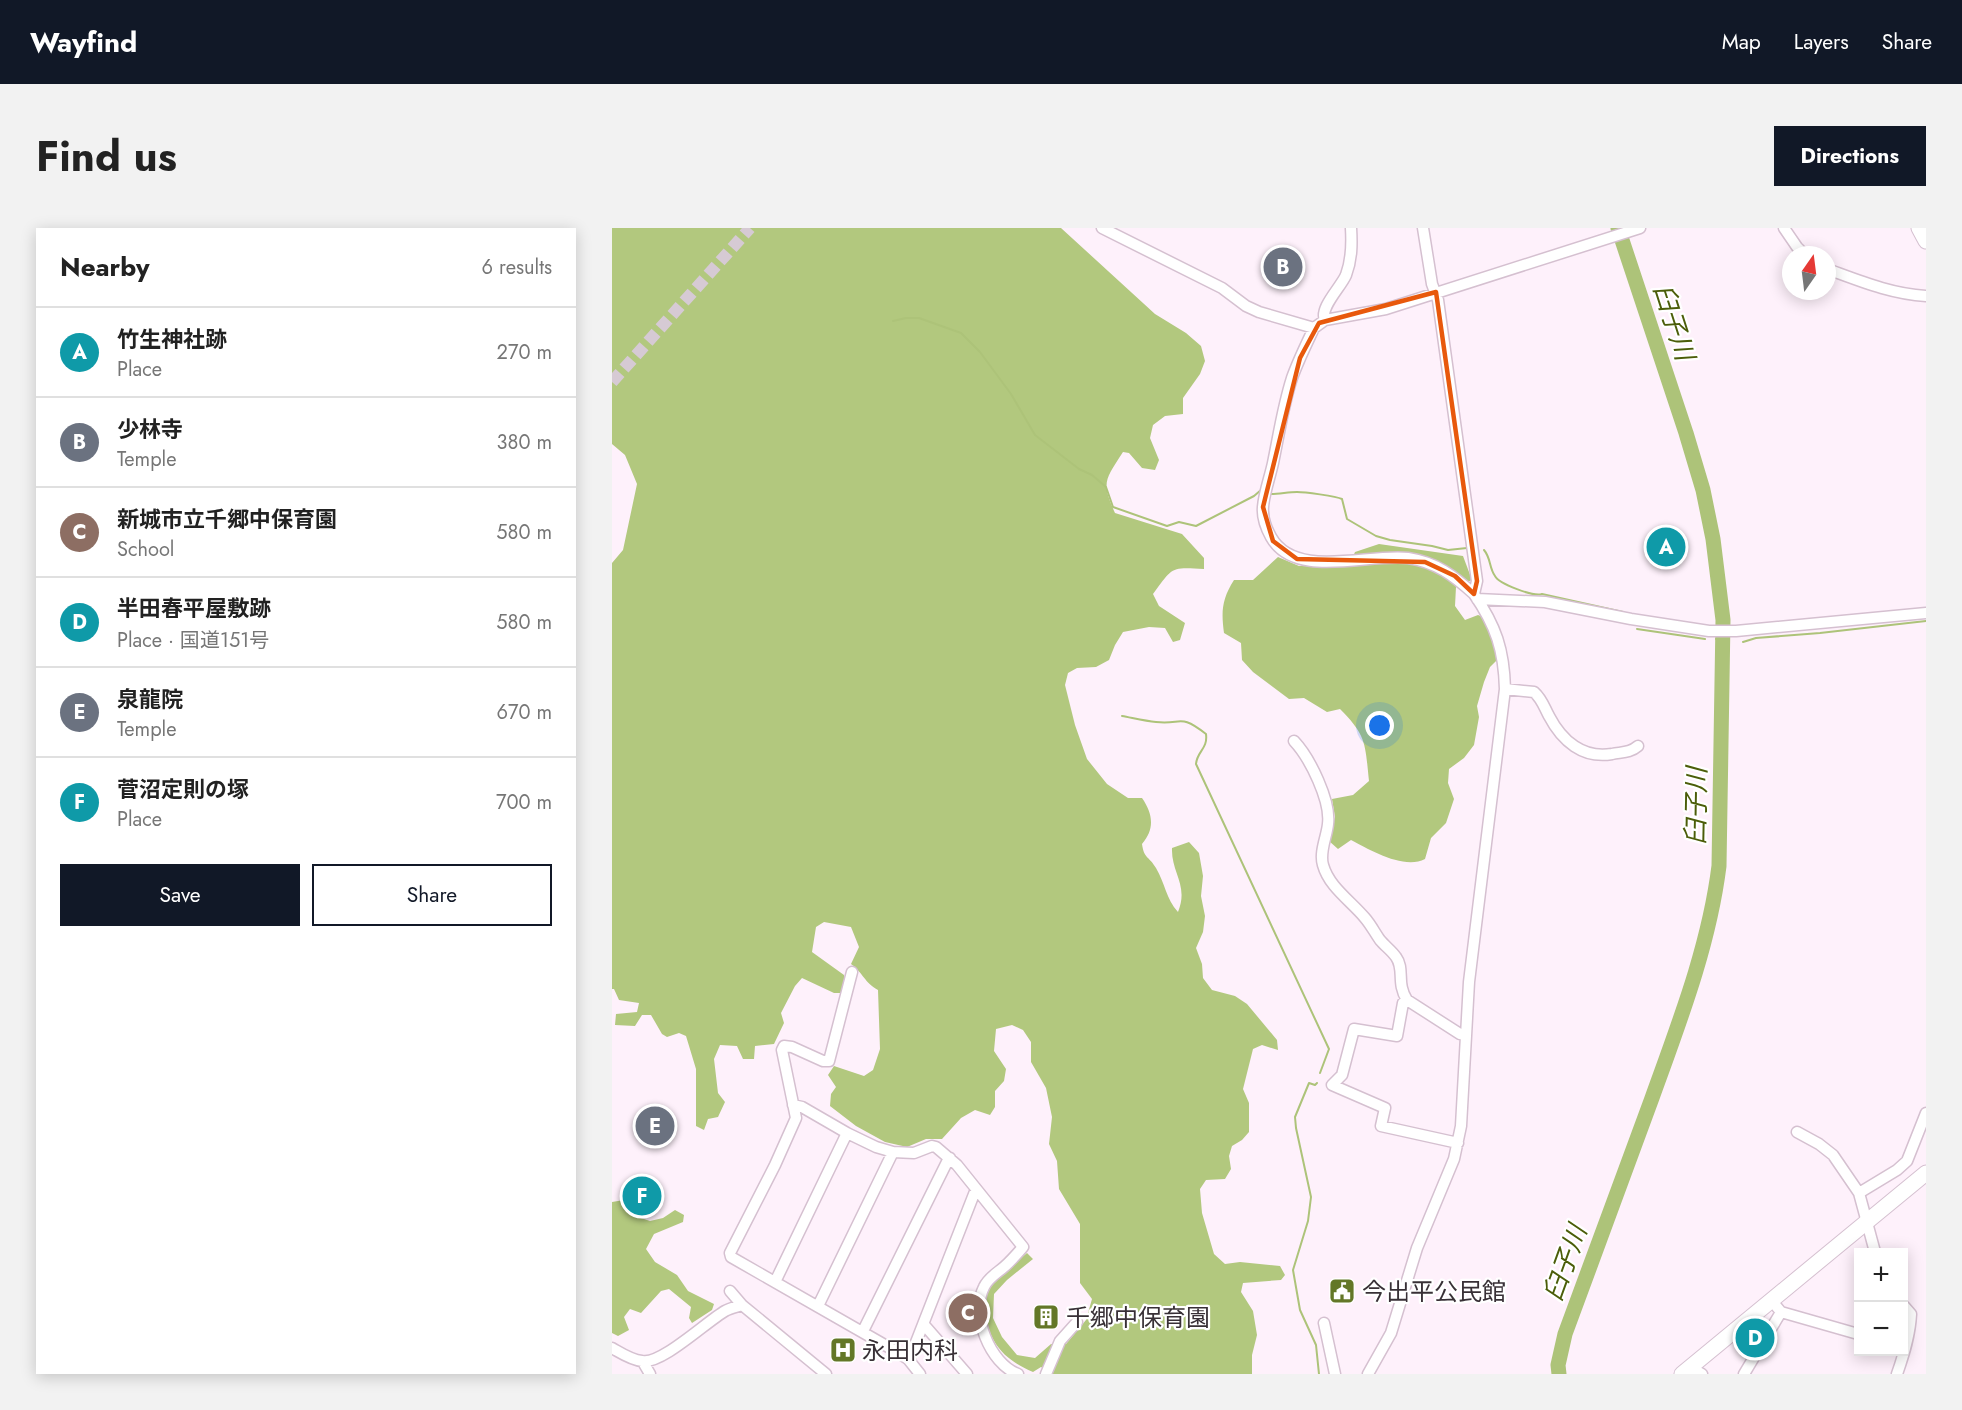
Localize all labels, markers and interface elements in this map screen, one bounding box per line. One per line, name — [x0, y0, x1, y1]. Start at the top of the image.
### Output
text: Wayfind — [30, 22, 137, 63]
text: Map — [1722, 27, 1761, 57]
text: Layers — [1794, 27, 1849, 57]
text: Share — [1882, 27, 1932, 57]
text: Find us — [36, 126, 177, 187]
button: Directions — [1774, 126, 1926, 186]
pin: B — [1264, 244, 1302, 290]
north arrow — [1782, 246, 1836, 300]
text: Nearby — [60, 248, 149, 286]
text: 6 results — [482, 253, 552, 282]
water label: 臼子川 — [1644, 279, 1705, 368]
text: 竹生神社跡 — [117, 323, 227, 355]
text: A — [72, 338, 87, 367]
text: 270 m — [497, 338, 552, 367]
text: Place — [117, 355, 162, 384]
text: 少林寺 — [117, 413, 183, 445]
text: B — [73, 428, 86, 457]
text: 380 m — [497, 428, 552, 457]
text: Temple — [117, 445, 177, 474]
text: 新城市立千郷中保育園 — [117, 503, 337, 535]
text: C — [72, 518, 87, 547]
text: 580 m — [496, 518, 552, 547]
pin: A — [1646, 524, 1686, 570]
text: School — [117, 535, 174, 564]
text: 半田春平屋敷跡 — [117, 592, 271, 624]
text: D — [72, 608, 87, 637]
text: 580 m — [496, 608, 552, 637]
text: Place · 国道151号 — [117, 626, 269, 655]
text: 泉龍院 — [117, 683, 183, 715]
text: E — [73, 698, 86, 727]
text: 670 m — [496, 698, 552, 727]
your location — [1365, 711, 1394, 740]
text: Temple — [117, 715, 177, 744]
water label: 臼子川 — [1676, 764, 1716, 845]
text: 菅沼定則の塚 — [117, 773, 249, 805]
text: F — [74, 788, 85, 817]
text: 700 m — [496, 788, 552, 817]
text: Place — [117, 805, 162, 834]
button: Save — [60, 864, 300, 926]
button: Share — [312, 864, 552, 926]
pin: E — [636, 1104, 675, 1148]
pin: F — [622, 1174, 662, 1218]
water label: 臼子川 — [1534, 1217, 1597, 1306]
map controls — [1854, 1248, 1908, 1356]
button: + — [1854, 1248, 1908, 1302]
place label: 今出平公民館 — [1362, 1274, 1506, 1309]
public building icon: 今出平公民館 — [1327, 1276, 1357, 1306]
pin: C — [948, 1290, 988, 1336]
place label: 千郷中保育園 — [1066, 1300, 1210, 1335]
building icon: 千郷中保育園 — [1031, 1302, 1061, 1332]
button: − — [1854, 1302, 1908, 1356]
pin: D — [1736, 1316, 1774, 1360]
place label: 永田内科 — [862, 1333, 958, 1368]
hospital icon: 永田内科 — [828, 1335, 858, 1365]

